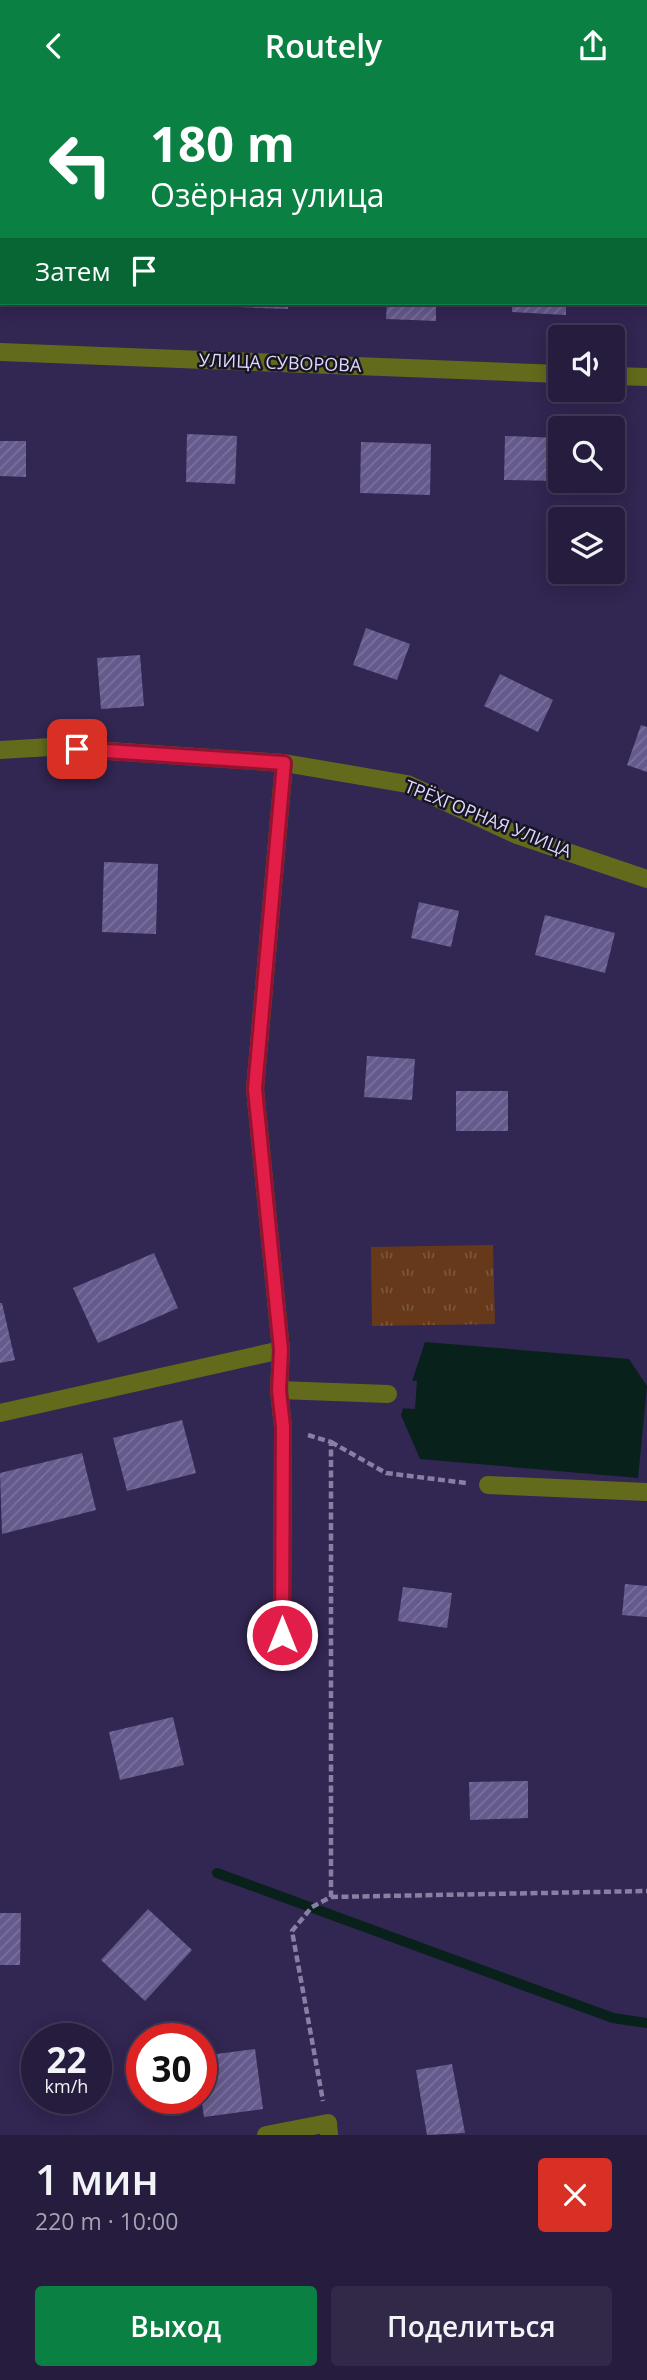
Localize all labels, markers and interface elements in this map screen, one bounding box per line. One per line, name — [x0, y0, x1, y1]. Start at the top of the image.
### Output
text: Routely — [265, 24, 382, 67]
icon: back — [35, 27, 73, 65]
icon: share — [574, 27, 612, 65]
text: 180 m — [150, 110, 295, 176]
icon: left — [35, 119, 126, 210]
text: Озёрная улица — [150, 173, 384, 216]
icon: arrive — [125, 252, 163, 290]
text: Затем — [35, 253, 111, 289]
map controls — [548, 325, 625, 584]
button: sound — [548, 325, 625, 402]
street label: УЛИЦА СУВОРОВА — [198, 347, 362, 377]
button: search — [548, 416, 625, 493]
button: layers — [548, 507, 625, 584]
pin — [47, 719, 107, 779]
icon: arrive — [58, 730, 96, 768]
street label: ТРЁХГОРНАЯ УЛИЦА — [401, 774, 576, 863]
position arrow — [245, 1598, 319, 1672]
speed limit sign: 30 — [126, 2023, 217, 2114]
text: 22 — [46, 2036, 87, 2083]
text: km/h — [45, 2074, 88, 2098]
text: 1 мин — [35, 2150, 159, 2207]
button: close — [538, 2158, 612, 2232]
text: 220 m · 10:00 — [35, 2205, 178, 2237]
button: Выход — [35, 2286, 317, 2366]
button: Поделиться — [331, 2286, 612, 2366]

